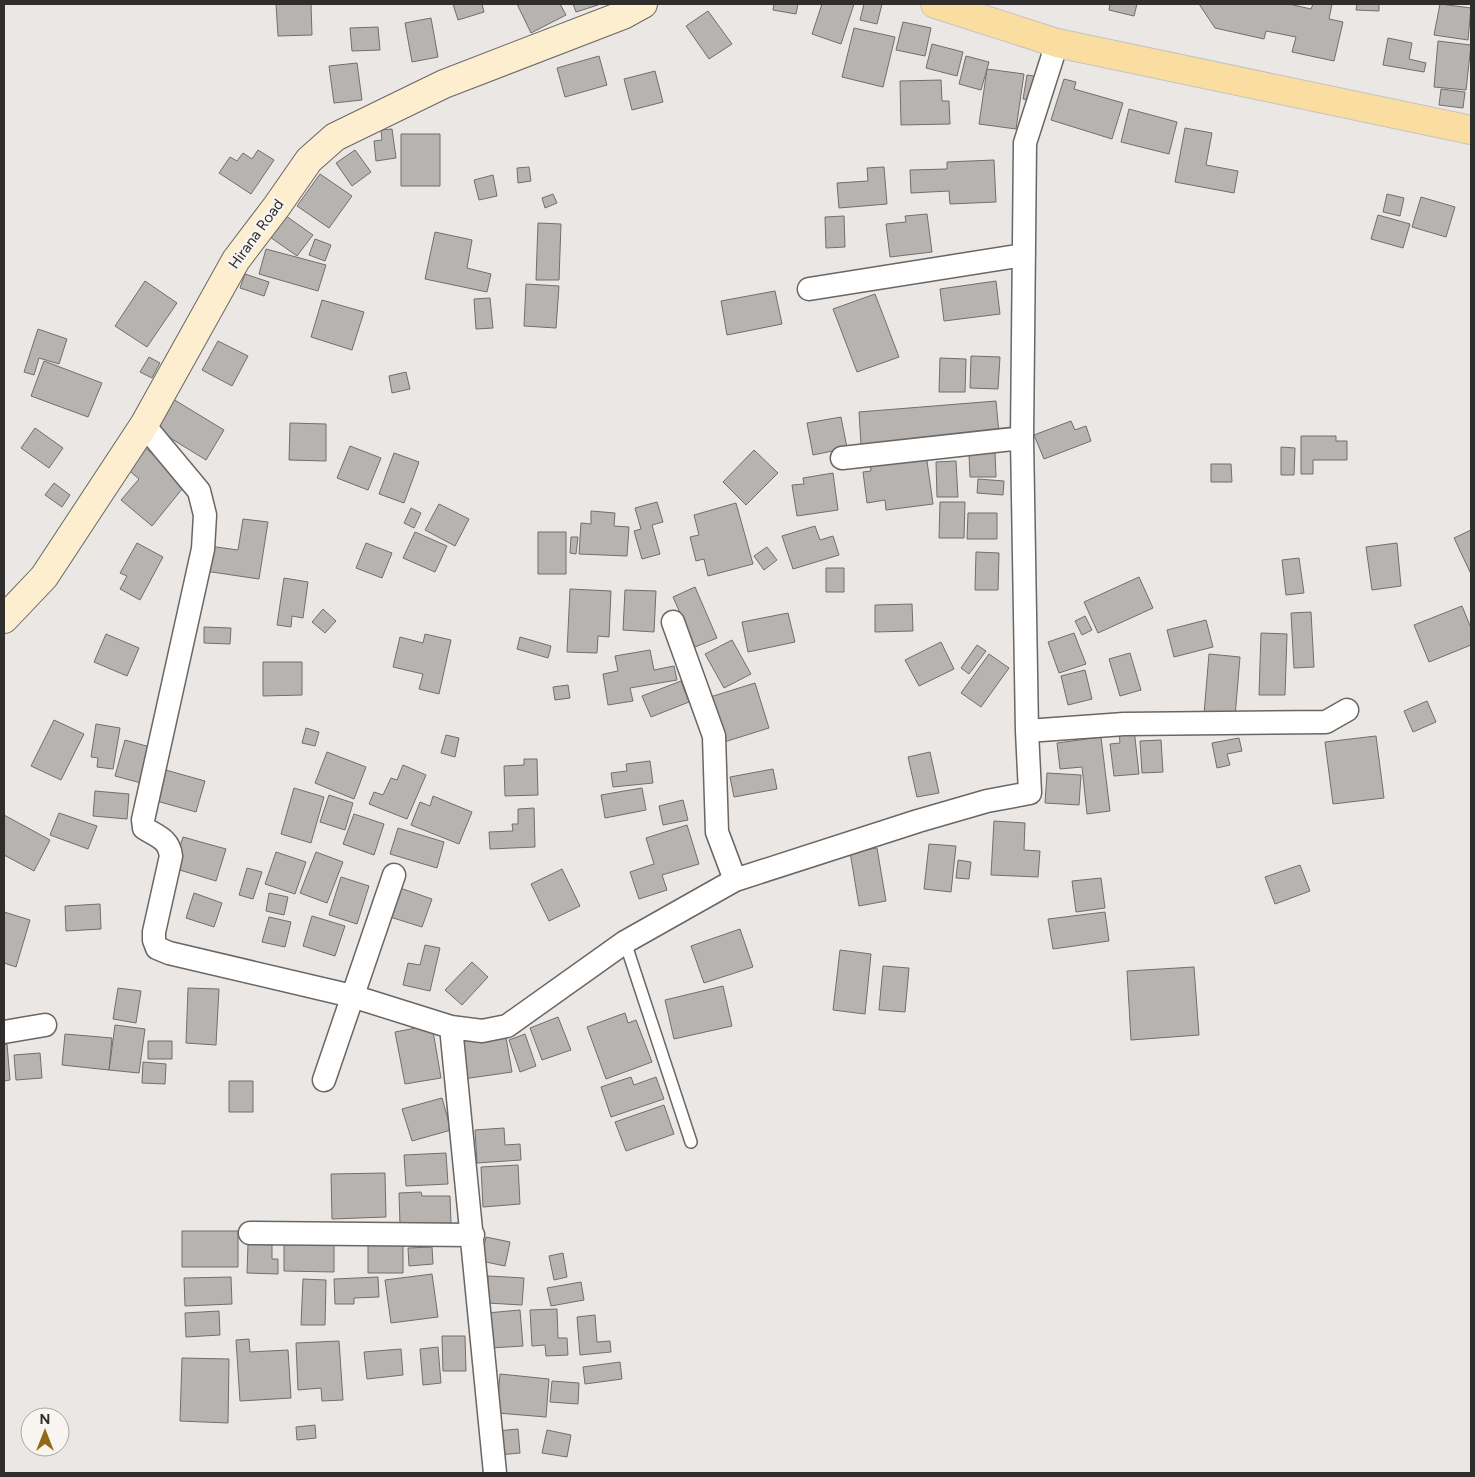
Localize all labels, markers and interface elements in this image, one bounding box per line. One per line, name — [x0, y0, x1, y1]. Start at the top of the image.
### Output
street label: Hirana Road — [225, 196, 287, 272]
north arrow — [20, 1407, 70, 1457]
text: N — [40, 1411, 50, 1428]

